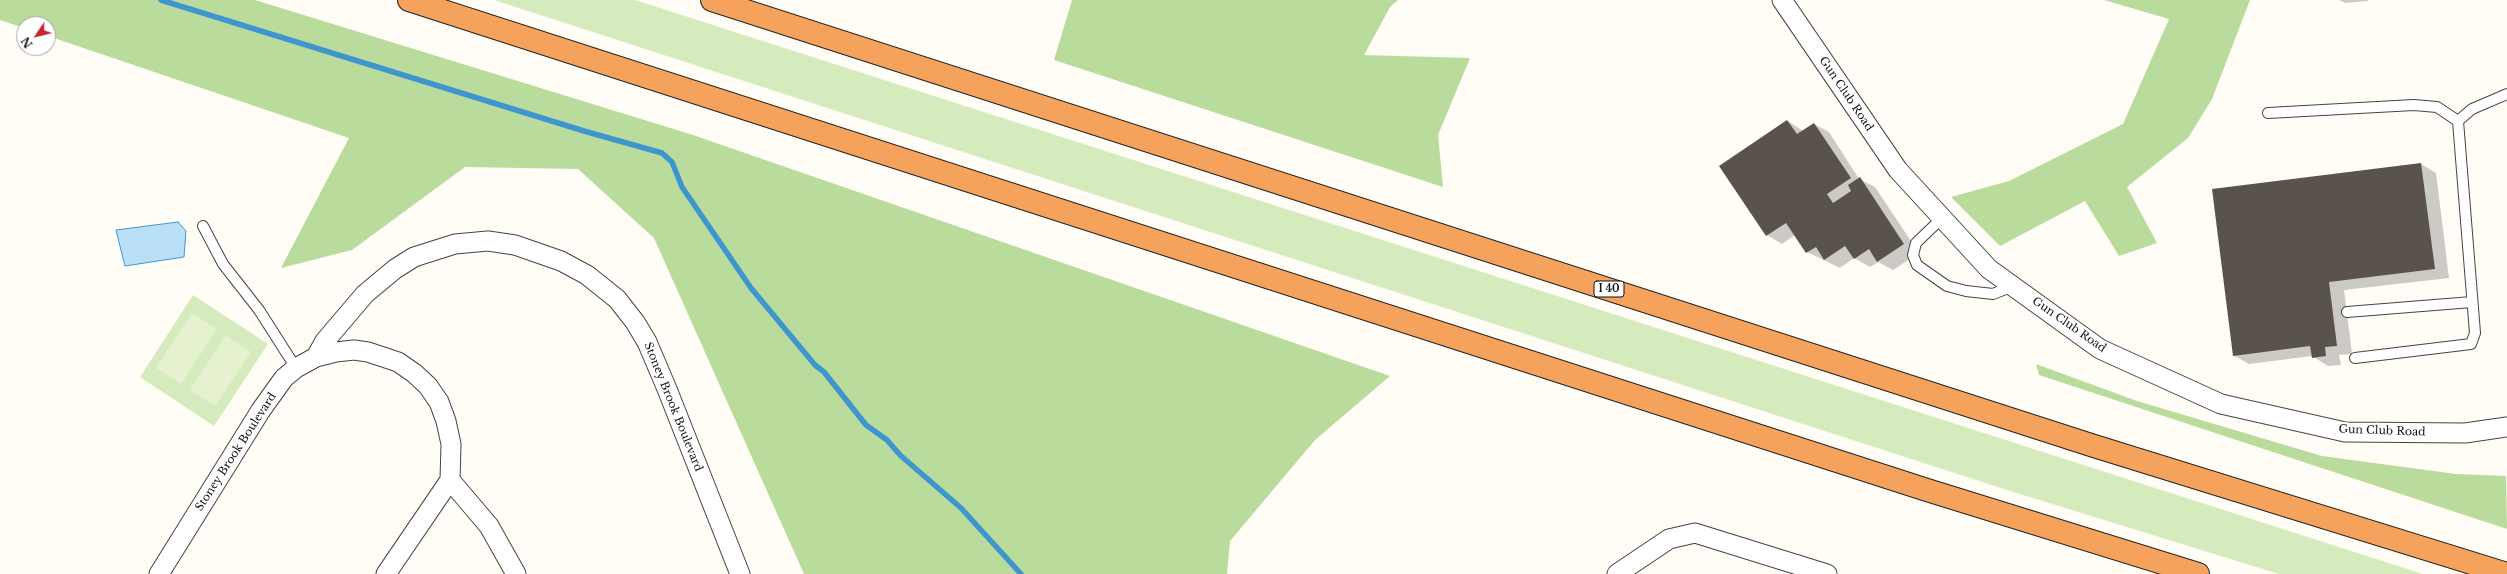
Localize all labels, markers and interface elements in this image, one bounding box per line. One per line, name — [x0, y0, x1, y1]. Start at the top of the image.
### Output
north arrow — [16, 16, 56, 56]
text: N — [18, 34, 36, 51]
street label: Gun Club Road — [1816, 54, 1876, 134]
road number: I 40 — [1594, 281, 1624, 297]
street label: Gun Club Road — [2030, 295, 2108, 355]
street label: Stoney Brook Boulevard — [641, 340, 705, 474]
street label: Stoney Brook Boulevard — [193, 390, 279, 514]
street label: Gun Club Road — [2338, 423, 2426, 439]

